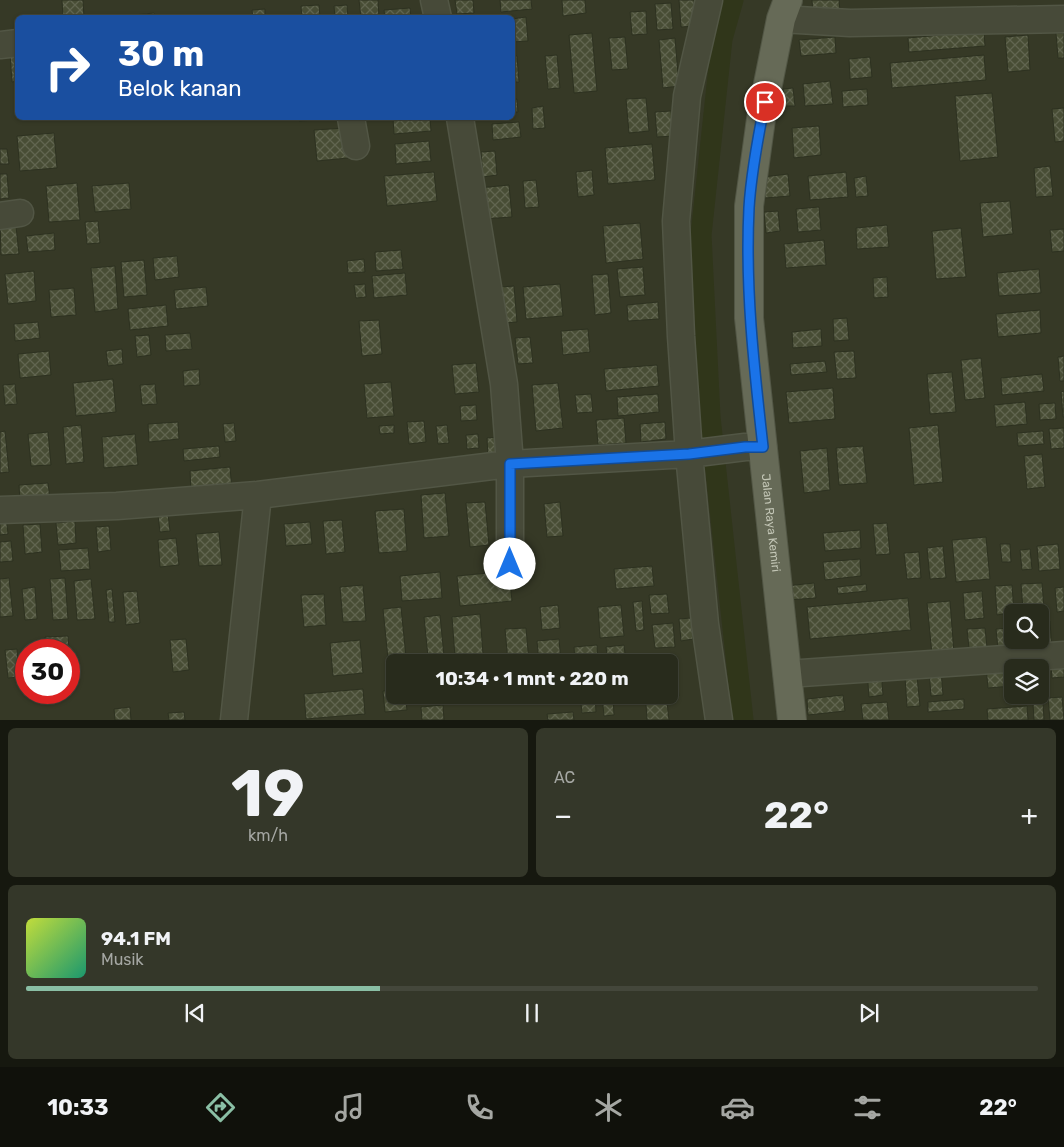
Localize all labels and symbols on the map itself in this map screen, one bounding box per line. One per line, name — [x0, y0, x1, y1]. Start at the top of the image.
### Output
pin — [744, 81, 786, 123]
street label: Jalan Raya Kemiri — [759, 473, 783, 573]
position arrow — [483, 537, 535, 589]
speed limit sign: 30 — [15, 639, 80, 704]

